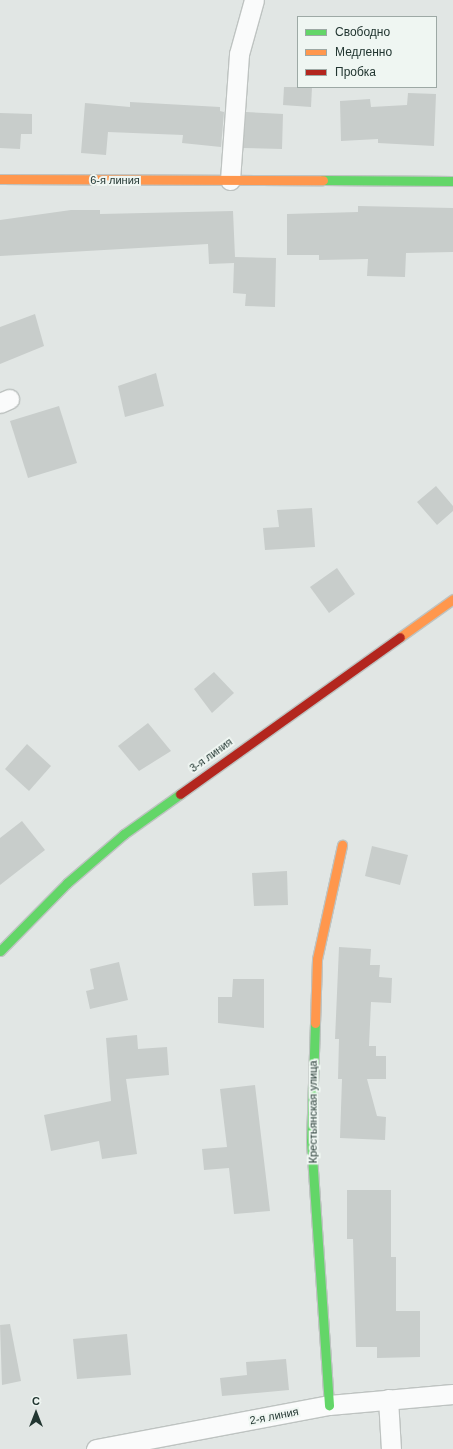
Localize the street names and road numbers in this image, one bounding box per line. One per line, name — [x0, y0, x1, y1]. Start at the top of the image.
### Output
street label: 6-я линия — [90, 173, 140, 187]
street label: 3-я линия — [187, 735, 235, 775]
street label: Крестьянская улица — [306, 1061, 320, 1163]
street label: 2-я линия — [248, 1405, 300, 1427]

